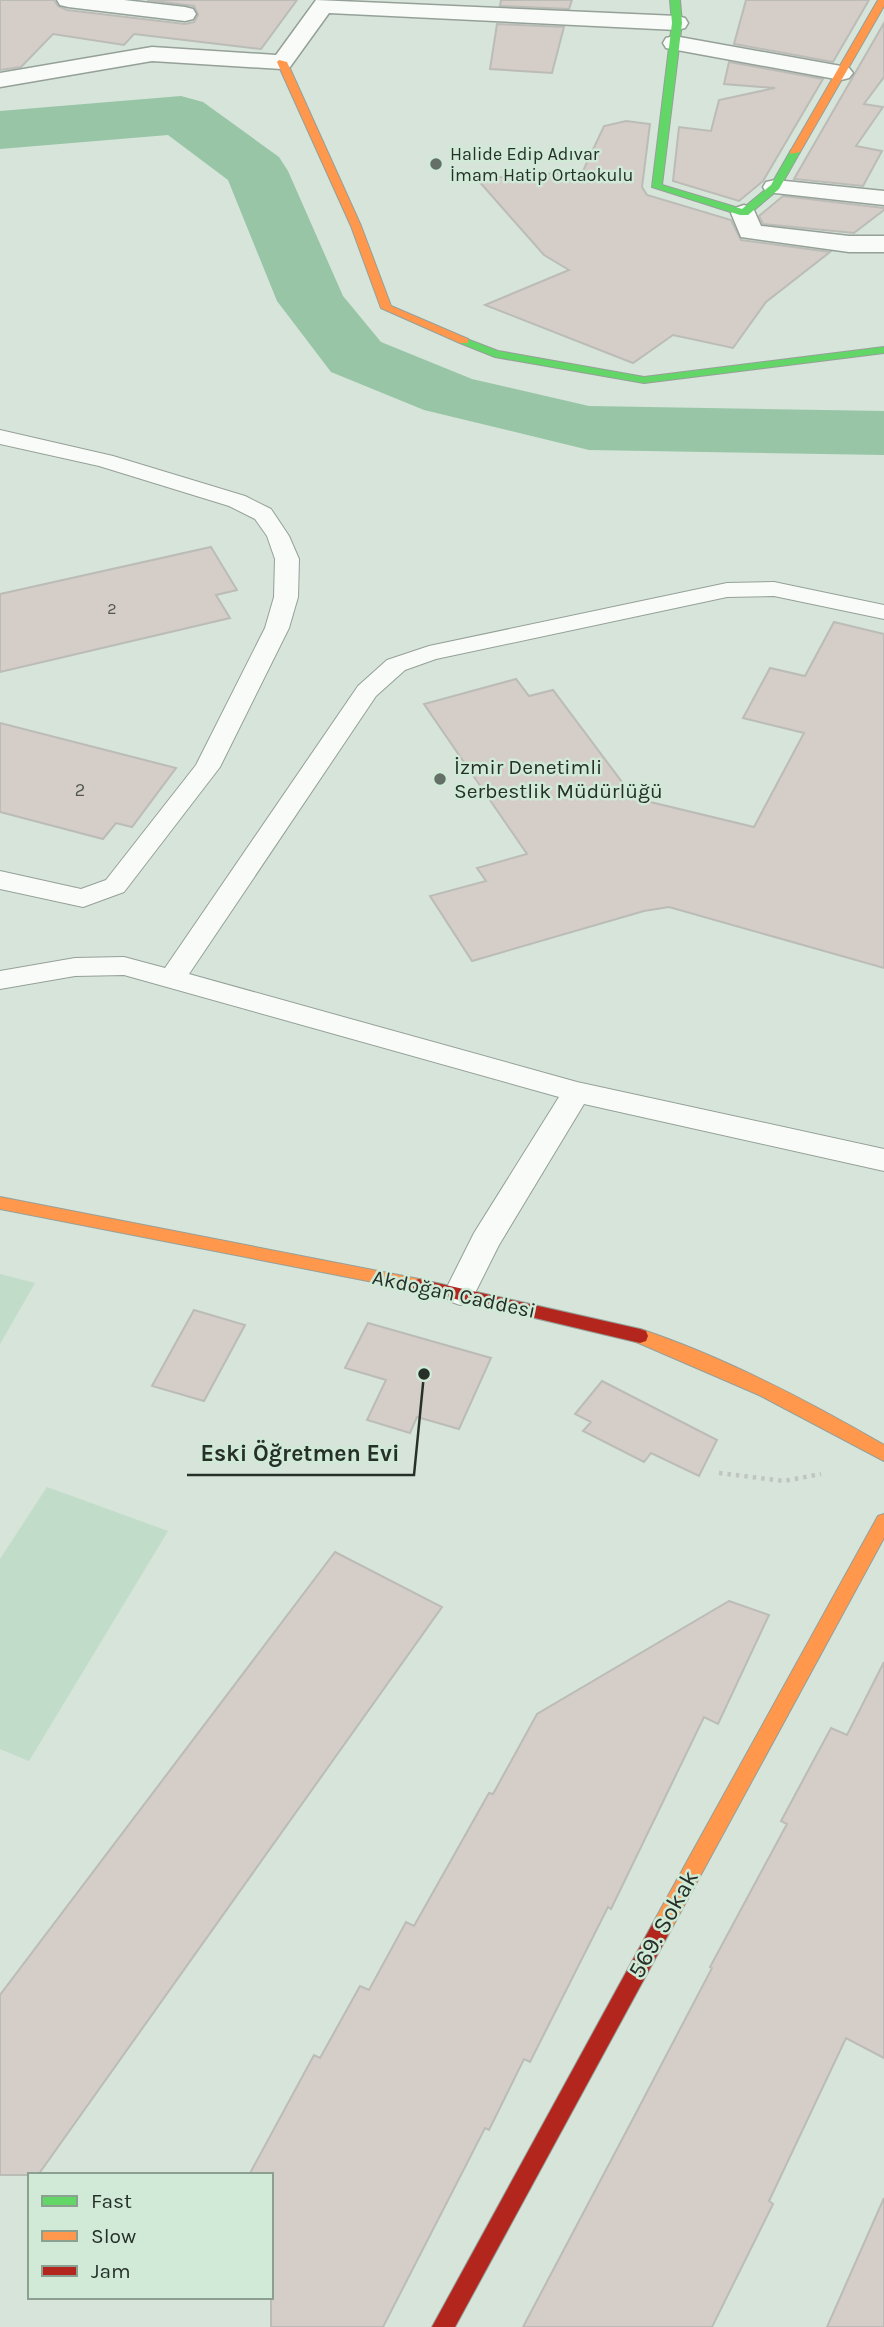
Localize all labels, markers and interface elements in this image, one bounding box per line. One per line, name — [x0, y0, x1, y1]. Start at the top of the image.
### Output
place label: Halide Edip Adıvar İmam Hatip Ortaokulu — [450, 143, 633, 186]
marker: Halide Edip Adıvar İmam Hatip Ortaokulu — [428, 156, 444, 172]
house number: 2 — [107, 599, 117, 618]
place label: İzmir Denetimli Serbestlik Müdürlüğü — [454, 755, 663, 803]
marker: İzmir Denetimli Serbestlik Müdürlüğü — [432, 771, 448, 787]
house number: 2 — [75, 779, 85, 801]
street label: Akdoğan Caddesi — [370, 1265, 538, 1323]
callout: Eski Öğretmen Evi — [187, 1431, 414, 1475]
text: Eski Öğretmen Evi — [200, 1439, 400, 1467]
street label: 569. Sokak — [622, 1865, 704, 1983]
legend — [28, 2173, 273, 2299]
text: Fast — [91, 2189, 132, 2213]
text: Slow — [91, 2224, 136, 2248]
text: Jam — [91, 2259, 131, 2283]

